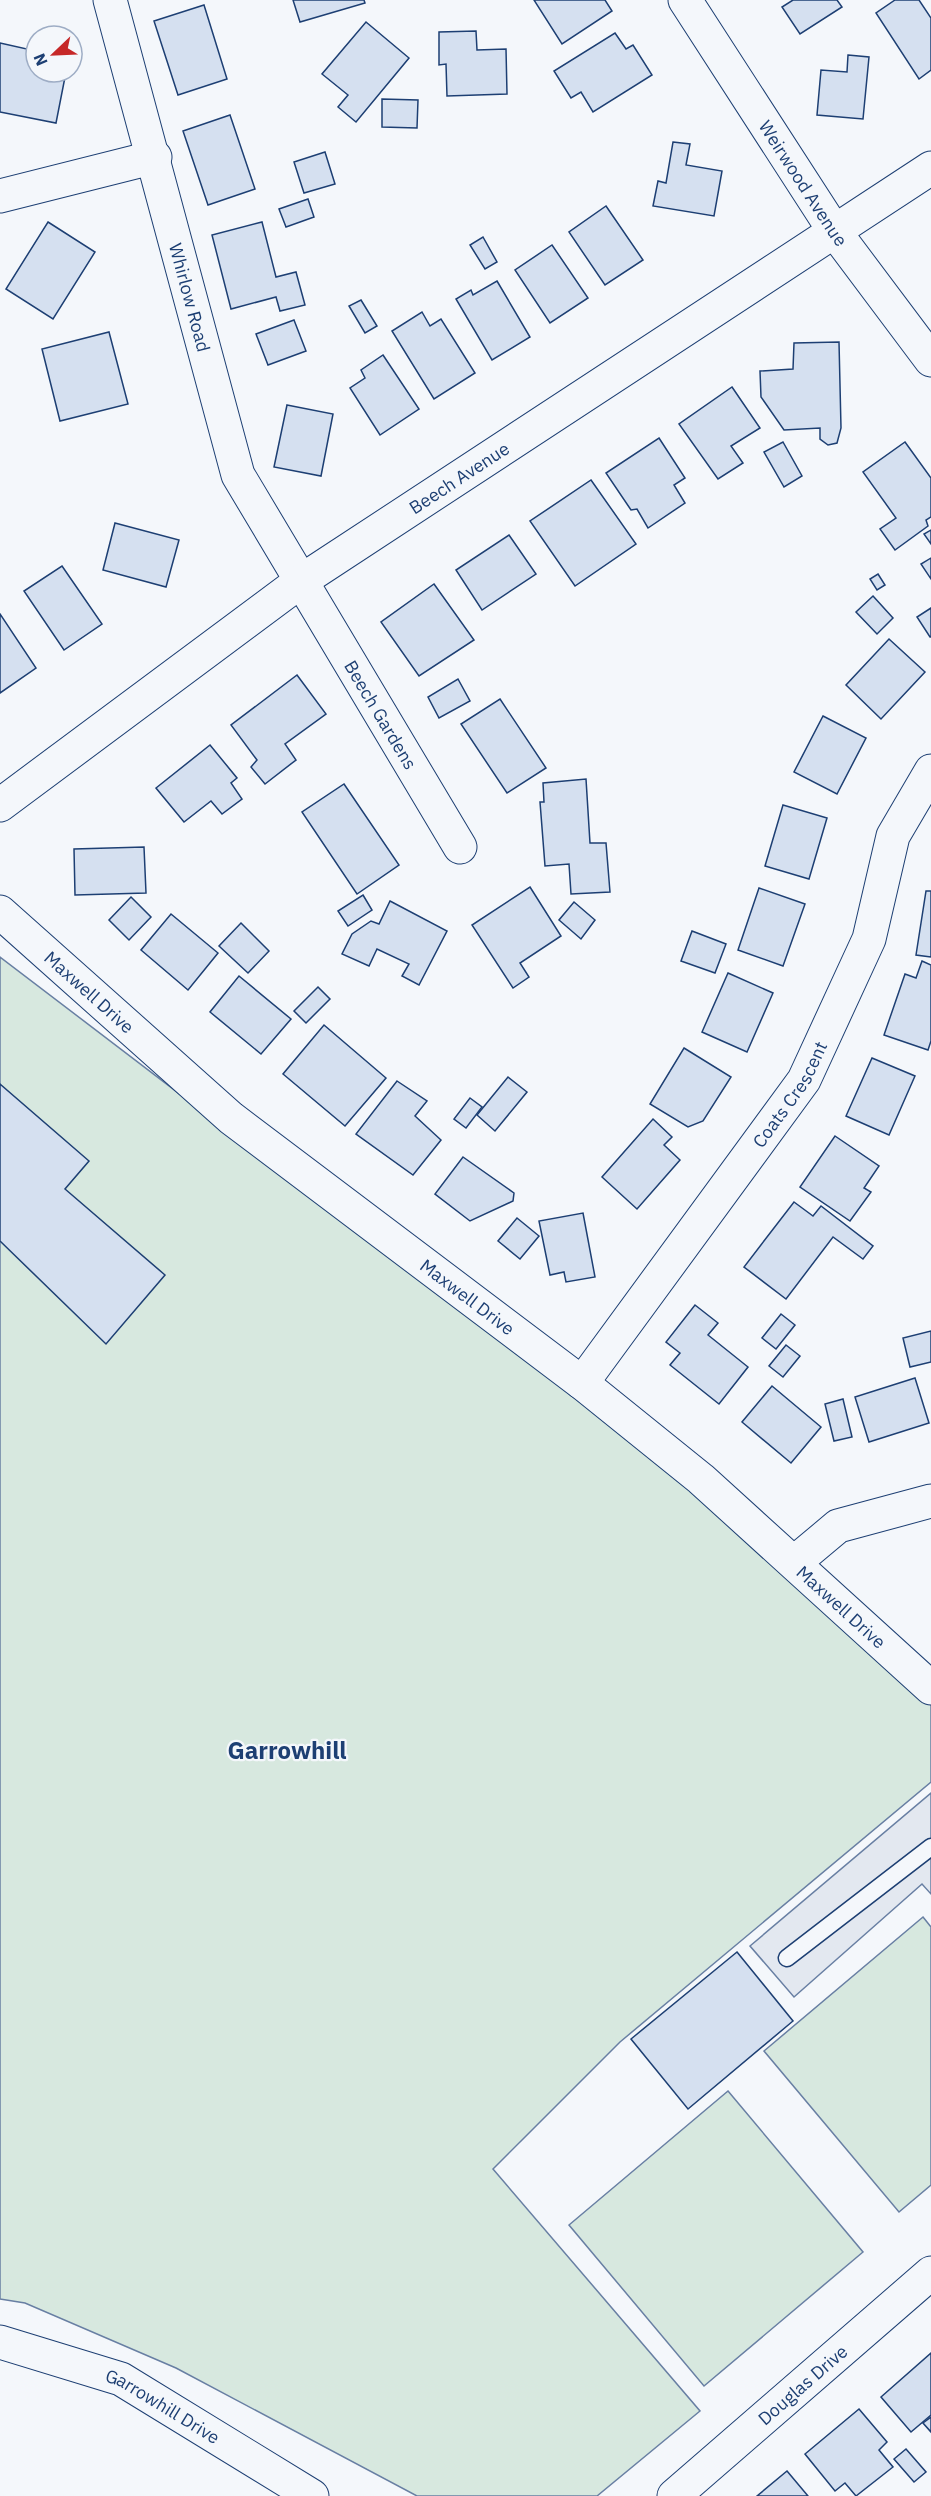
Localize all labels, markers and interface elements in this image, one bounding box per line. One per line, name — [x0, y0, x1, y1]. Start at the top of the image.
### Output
north arrow — [24, 24, 84, 84]
text: N — [29, 51, 52, 69]
street label: Weirwood Avenue — [754, 116, 853, 251]
street label: Whirlow Road — [164, 240, 216, 354]
street label: Beech Avenue — [404, 436, 513, 519]
street label: Beech Gardens — [340, 656, 422, 773]
street label: Maxwell Drive — [40, 946, 139, 1038]
street label: Coats Crescent — [747, 1038, 832, 1152]
street label: Maxwell Drive — [416, 1253, 520, 1340]
street label: Maxwell Drive — [792, 1560, 891, 1653]
district label: Garrowhill — [227, 1734, 347, 1766]
street label: Douglas Drive — [753, 2339, 852, 2430]
street label: Garrowhill Drive — [103, 2364, 225, 2449]

